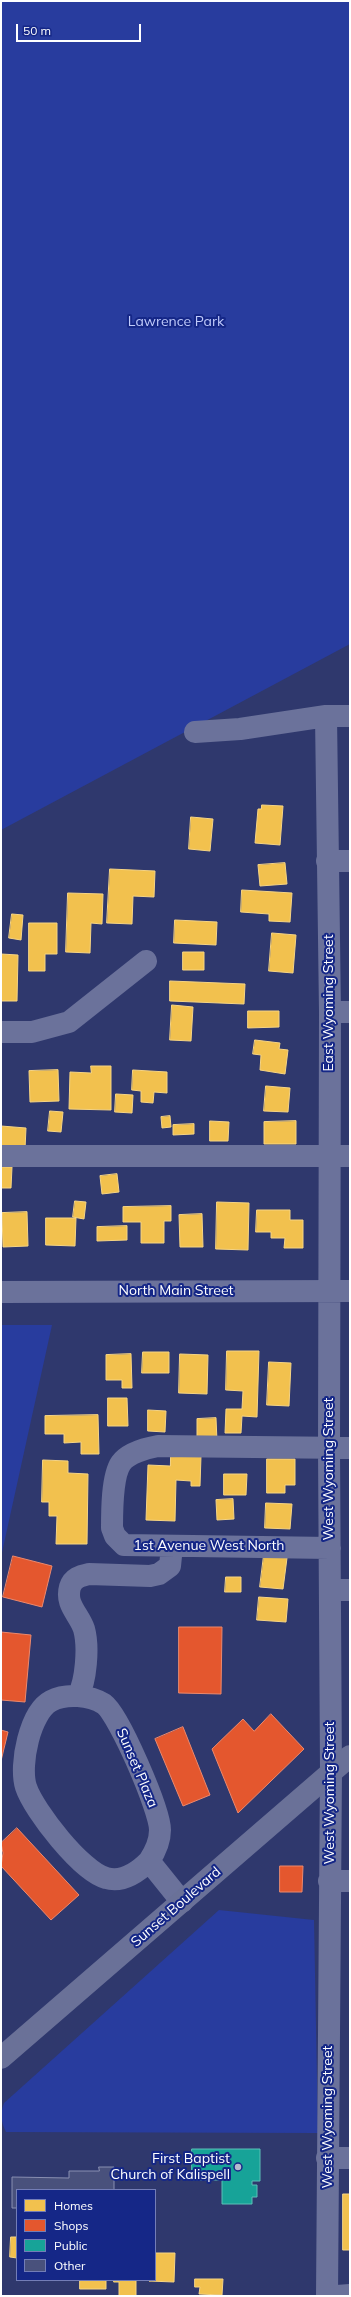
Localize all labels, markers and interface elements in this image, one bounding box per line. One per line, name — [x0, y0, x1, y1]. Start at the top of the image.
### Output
scale bar — [18, 16, 143, 42]
text: 50 m — [23, 23, 51, 38]
park label: Lawrence Park — [128, 314, 224, 330]
street label: East Wyoming Street — [321, 934, 337, 1072]
street label: North Main Street — [119, 1283, 233, 1299]
street label: West Wyoming Street — [321, 1398, 337, 1540]
street label: 1st Avenue West North — [133, 1538, 285, 1554]
street label: West Wyoming Street — [322, 1722, 338, 1864]
street label: Sunset Plaza — [113, 1726, 161, 1810]
street label: Sunset Boulevard — [128, 1863, 224, 1951]
street label: West Wyoming Street — [320, 2046, 336, 2188]
place label: First Baptist Church of Kalispell — [110, 2151, 230, 2184]
marker: First Baptist Church of Kalispell — [233, 2162, 243, 2172]
legend — [16, 2189, 156, 2281]
text: Homes — [54, 2198, 93, 2213]
text: Shops — [54, 2218, 89, 2233]
text: Public — [54, 2238, 88, 2253]
text: Other — [54, 2258, 85, 2273]

